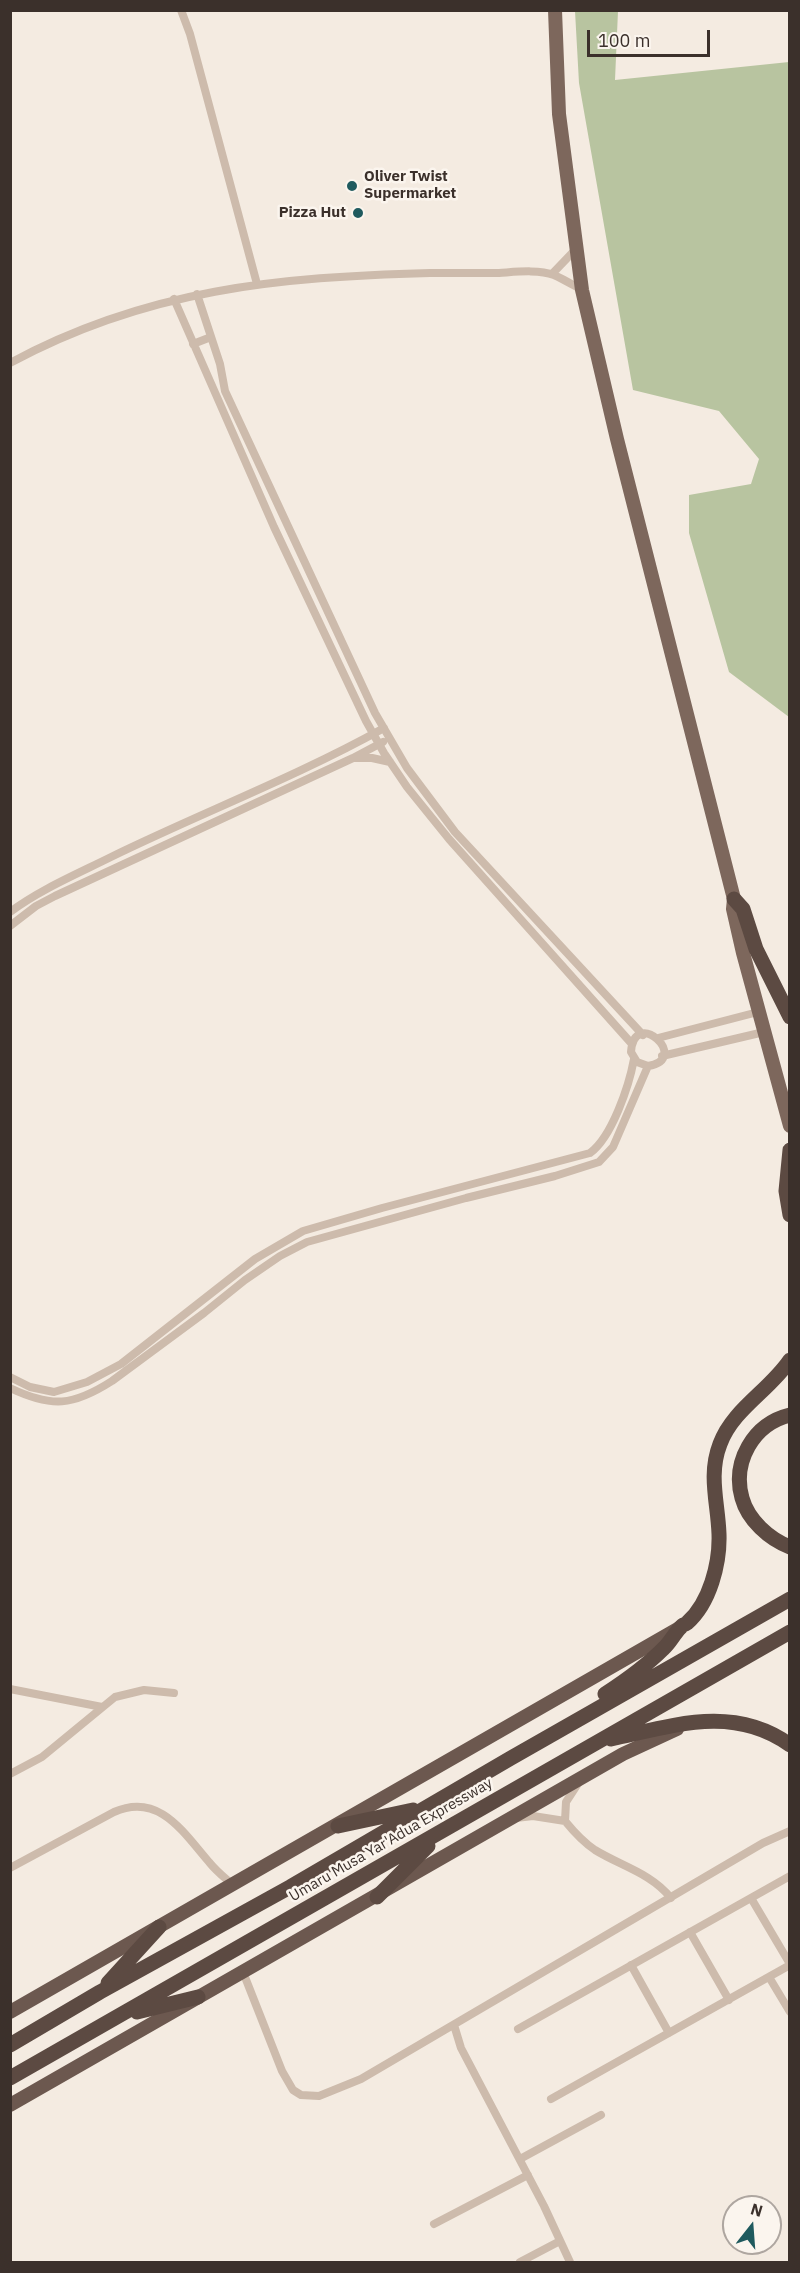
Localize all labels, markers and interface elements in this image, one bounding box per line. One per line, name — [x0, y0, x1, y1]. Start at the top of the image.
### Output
scale bar — [590, 18, 713, 56]
text: 100 m — [598, 29, 650, 52]
place label: Oliver Twist Supermarket — [364, 168, 456, 203]
marker: Oliver Twist Supermarket — [345, 179, 359, 193]
place label: Pizza Hut — [279, 204, 346, 222]
marker: Pizza Hut — [351, 206, 365, 220]
street label: Umaru Musa Yar'Adua Expressway — [286, 1774, 496, 1906]
north arrow — [722, 2195, 782, 2255]
text: N — [748, 2198, 765, 2221]

